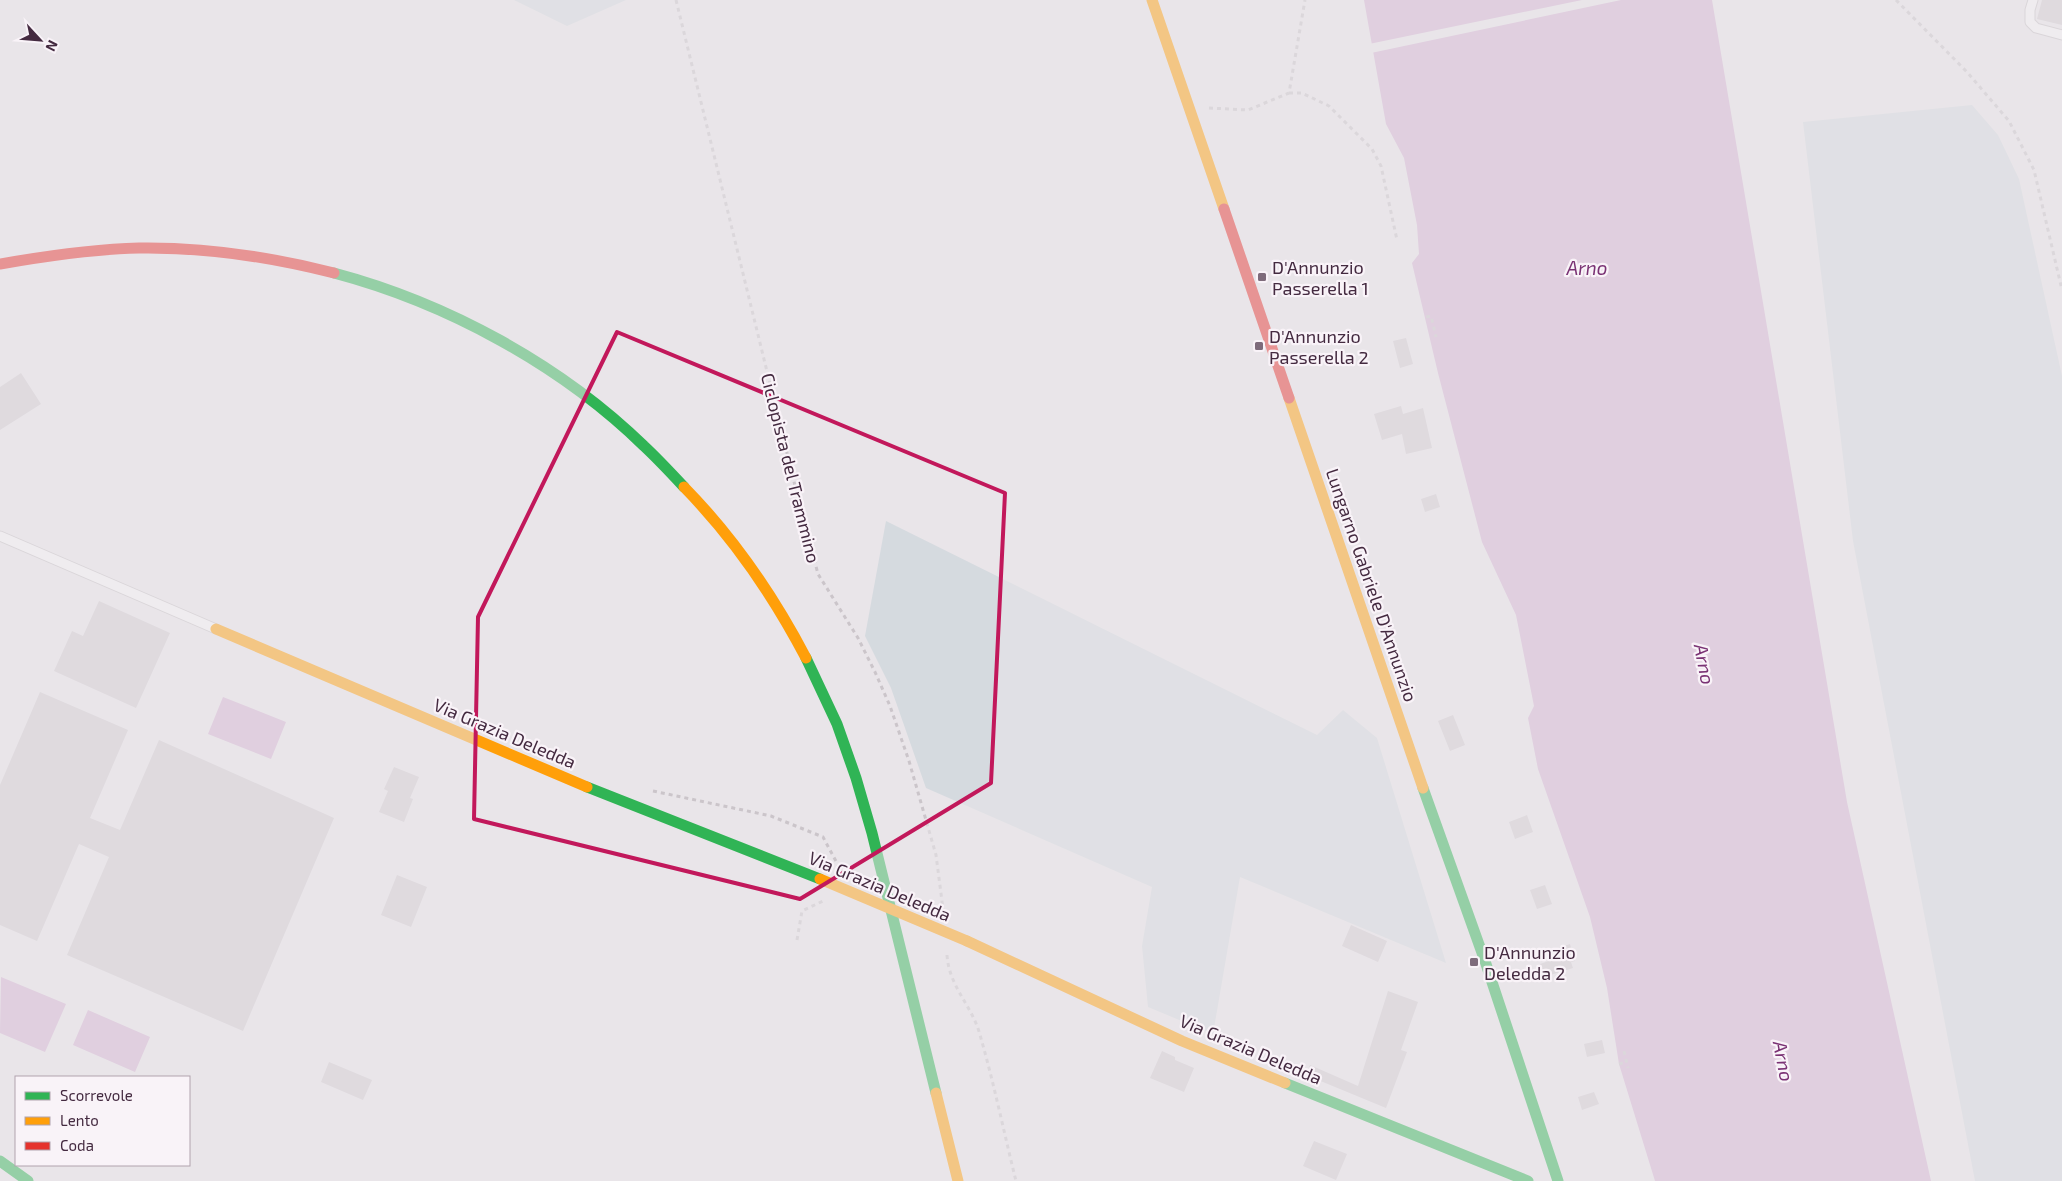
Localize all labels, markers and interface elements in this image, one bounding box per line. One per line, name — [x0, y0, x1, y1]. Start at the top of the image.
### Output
north arrow — [15, 15, 65, 65]
text: N — [42, 38, 62, 54]
place label: D'Annunzio Passerella 1 — [1272, 256, 1369, 299]
water label: Arno — [1565, 256, 1608, 279]
marker: D'Annunzio Passerella 1 — [1256, 271, 1268, 283]
place label: D'Annunzio Passerella 2 — [1269, 325, 1369, 368]
marker: D'Annunzio Passerella 2 — [1253, 340, 1265, 352]
street label: Ciclopista del Trammino — [757, 371, 825, 565]
street label: Lungarno Gabriele D'Annunzio — [1322, 465, 1422, 705]
water label: Arno — [1690, 641, 1720, 686]
street label: Via Grazia Deledda — [431, 693, 579, 773]
street label: Via Grazia Deledda — [806, 846, 954, 926]
place label: D'Annunzio Deledda 2 — [1484, 941, 1576, 984]
marker: D'Annunzio Deledda 2 — [1468, 956, 1480, 968]
street label: Via Grazia Deledda — [1177, 1009, 1325, 1089]
water label: Arno — [1769, 1038, 1799, 1083]
legend — [15, 1076, 190, 1166]
text: Scorrevole — [60, 1086, 133, 1104]
text: Lento — [60, 1111, 99, 1129]
text: Coda — [60, 1136, 94, 1154]

